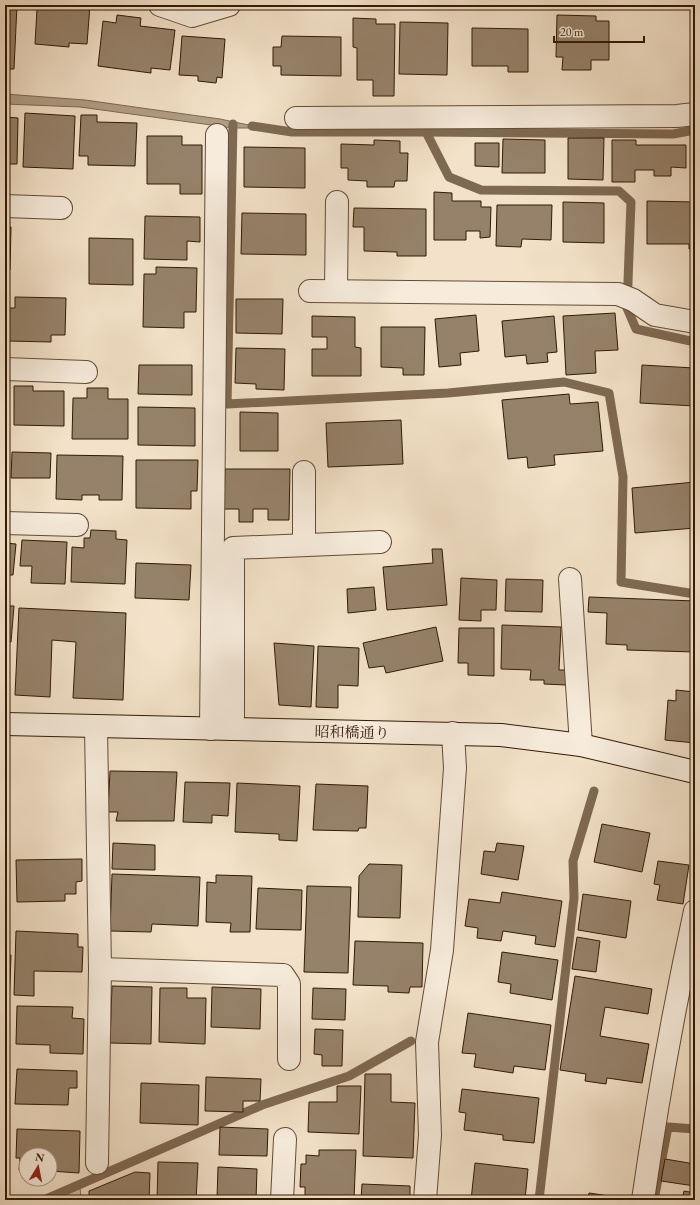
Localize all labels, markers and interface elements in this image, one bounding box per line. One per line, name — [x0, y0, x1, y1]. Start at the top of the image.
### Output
scale bar — [554, 18, 644, 44]
text: 20 m — [560, 24, 584, 40]
street label: 昭和橋通り — [314, 722, 390, 742]
north arrow — [18, 1147, 58, 1187]
text: N — [34, 1149, 45, 1165]

